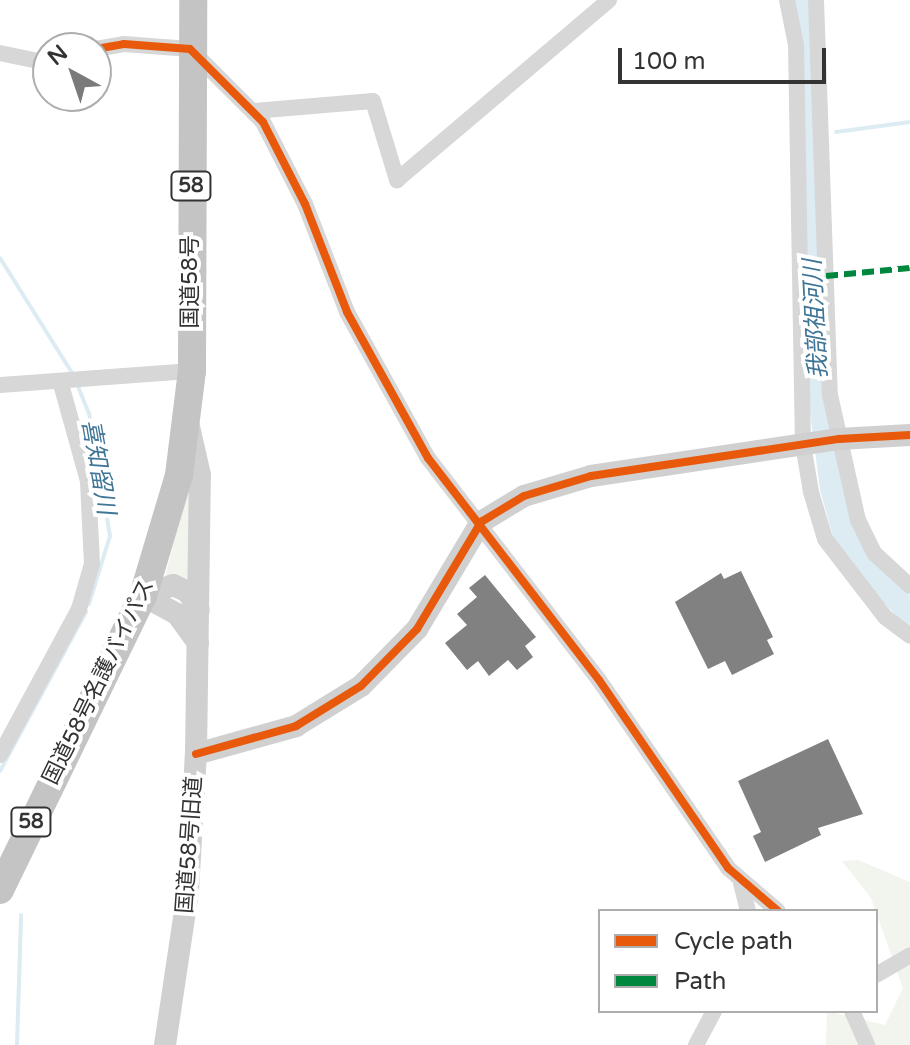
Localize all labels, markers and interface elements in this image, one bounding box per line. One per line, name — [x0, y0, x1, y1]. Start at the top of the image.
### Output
north arrow — [32, 32, 112, 112]
scale bar — [622, 32, 830, 82]
text: N — [43, 40, 73, 71]
text: 100 m — [632, 47, 706, 76]
road number: 58 — [169, 170, 213, 202]
street label: 国道58号 — [178, 235, 204, 329]
water label: 我部祖河川 — [798, 258, 834, 380]
water label: 喜知留川 — [75, 417, 121, 517]
street label: 国道58号名護バイパス — [38, 575, 160, 789]
street label: 国道58号旧道 — [172, 775, 208, 915]
road number: 58 — [9, 806, 53, 838]
legend — [598, 909, 878, 1013]
text: Cycle path — [674, 927, 793, 956]
text: Path — [674, 967, 727, 996]

